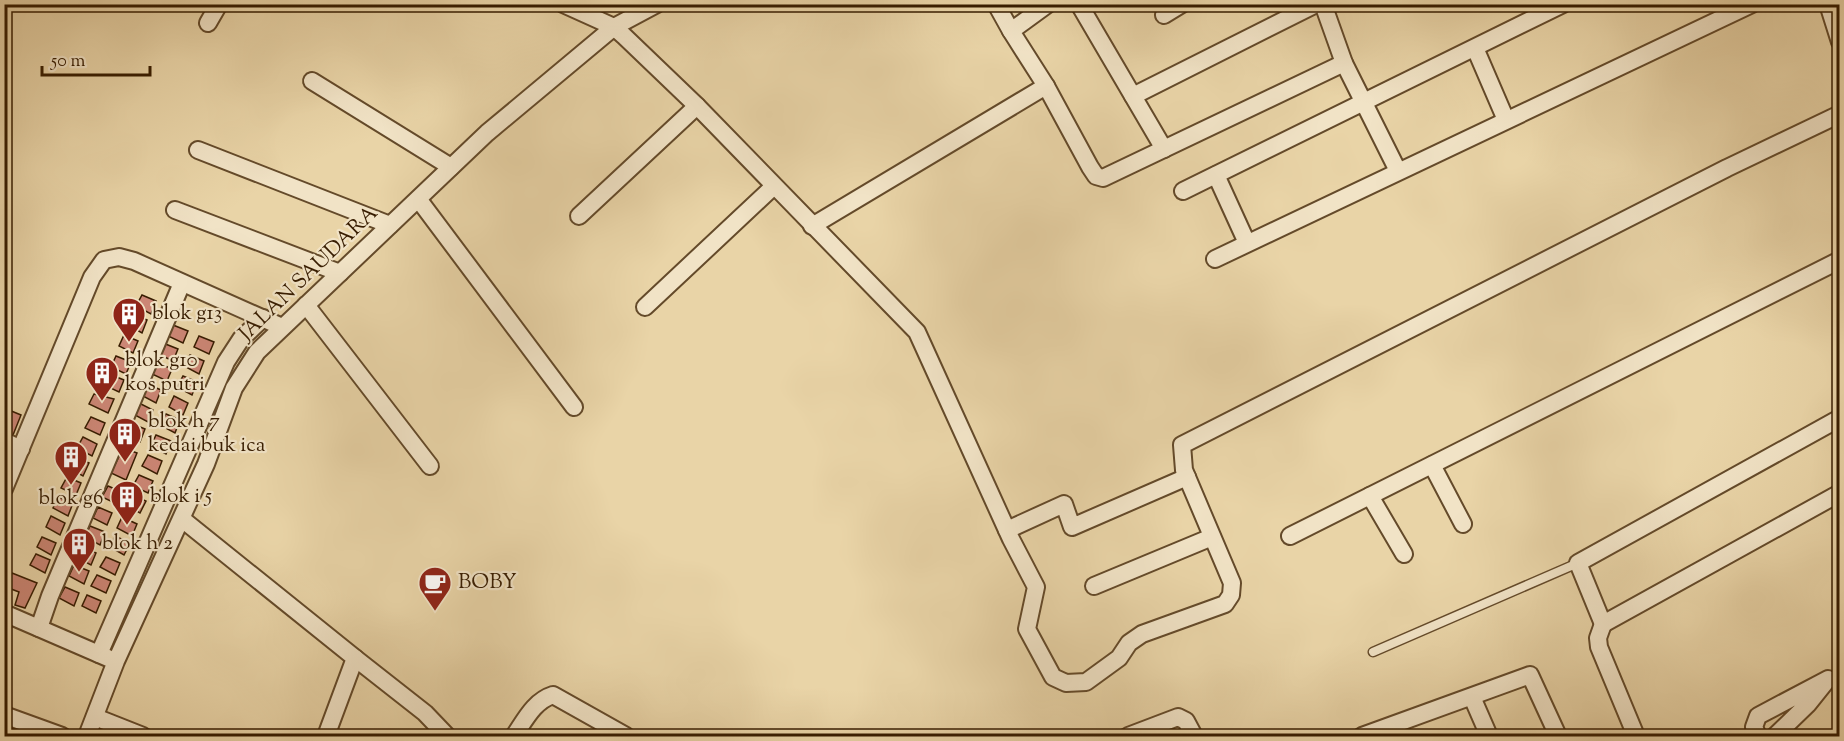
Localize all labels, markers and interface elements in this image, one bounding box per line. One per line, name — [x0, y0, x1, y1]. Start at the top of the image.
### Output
scale bar — [42, 39, 150, 77]
text: 50 m — [50, 49, 86, 75]
street label: JALAN SAUDARA — [232, 199, 385, 349]
building icon: blok g13 — [111, 296, 147, 343]
place label: blok g13 — [152, 299, 222, 329]
place label: blok g10 kos putri — [125, 346, 205, 400]
building icon: blok g10 kos putri — [84, 355, 120, 402]
place label: blok h 7 kedai buk ica — [148, 407, 266, 461]
building icon: blok h 7 kedai buk ica — [107, 416, 143, 463]
building icon: blok g6 — [53, 439, 89, 486]
building icon: blok i 5 — [109, 479, 145, 526]
place label: blok i 5 — [150, 482, 212, 512]
place label: blok g6 — [38, 484, 104, 514]
building icon: blok h 2 — [61, 526, 97, 573]
place label: blok h 2 — [102, 529, 173, 559]
cafe icon: BOBY — [417, 565, 453, 612]
place label: BOBY — [458, 568, 517, 598]

